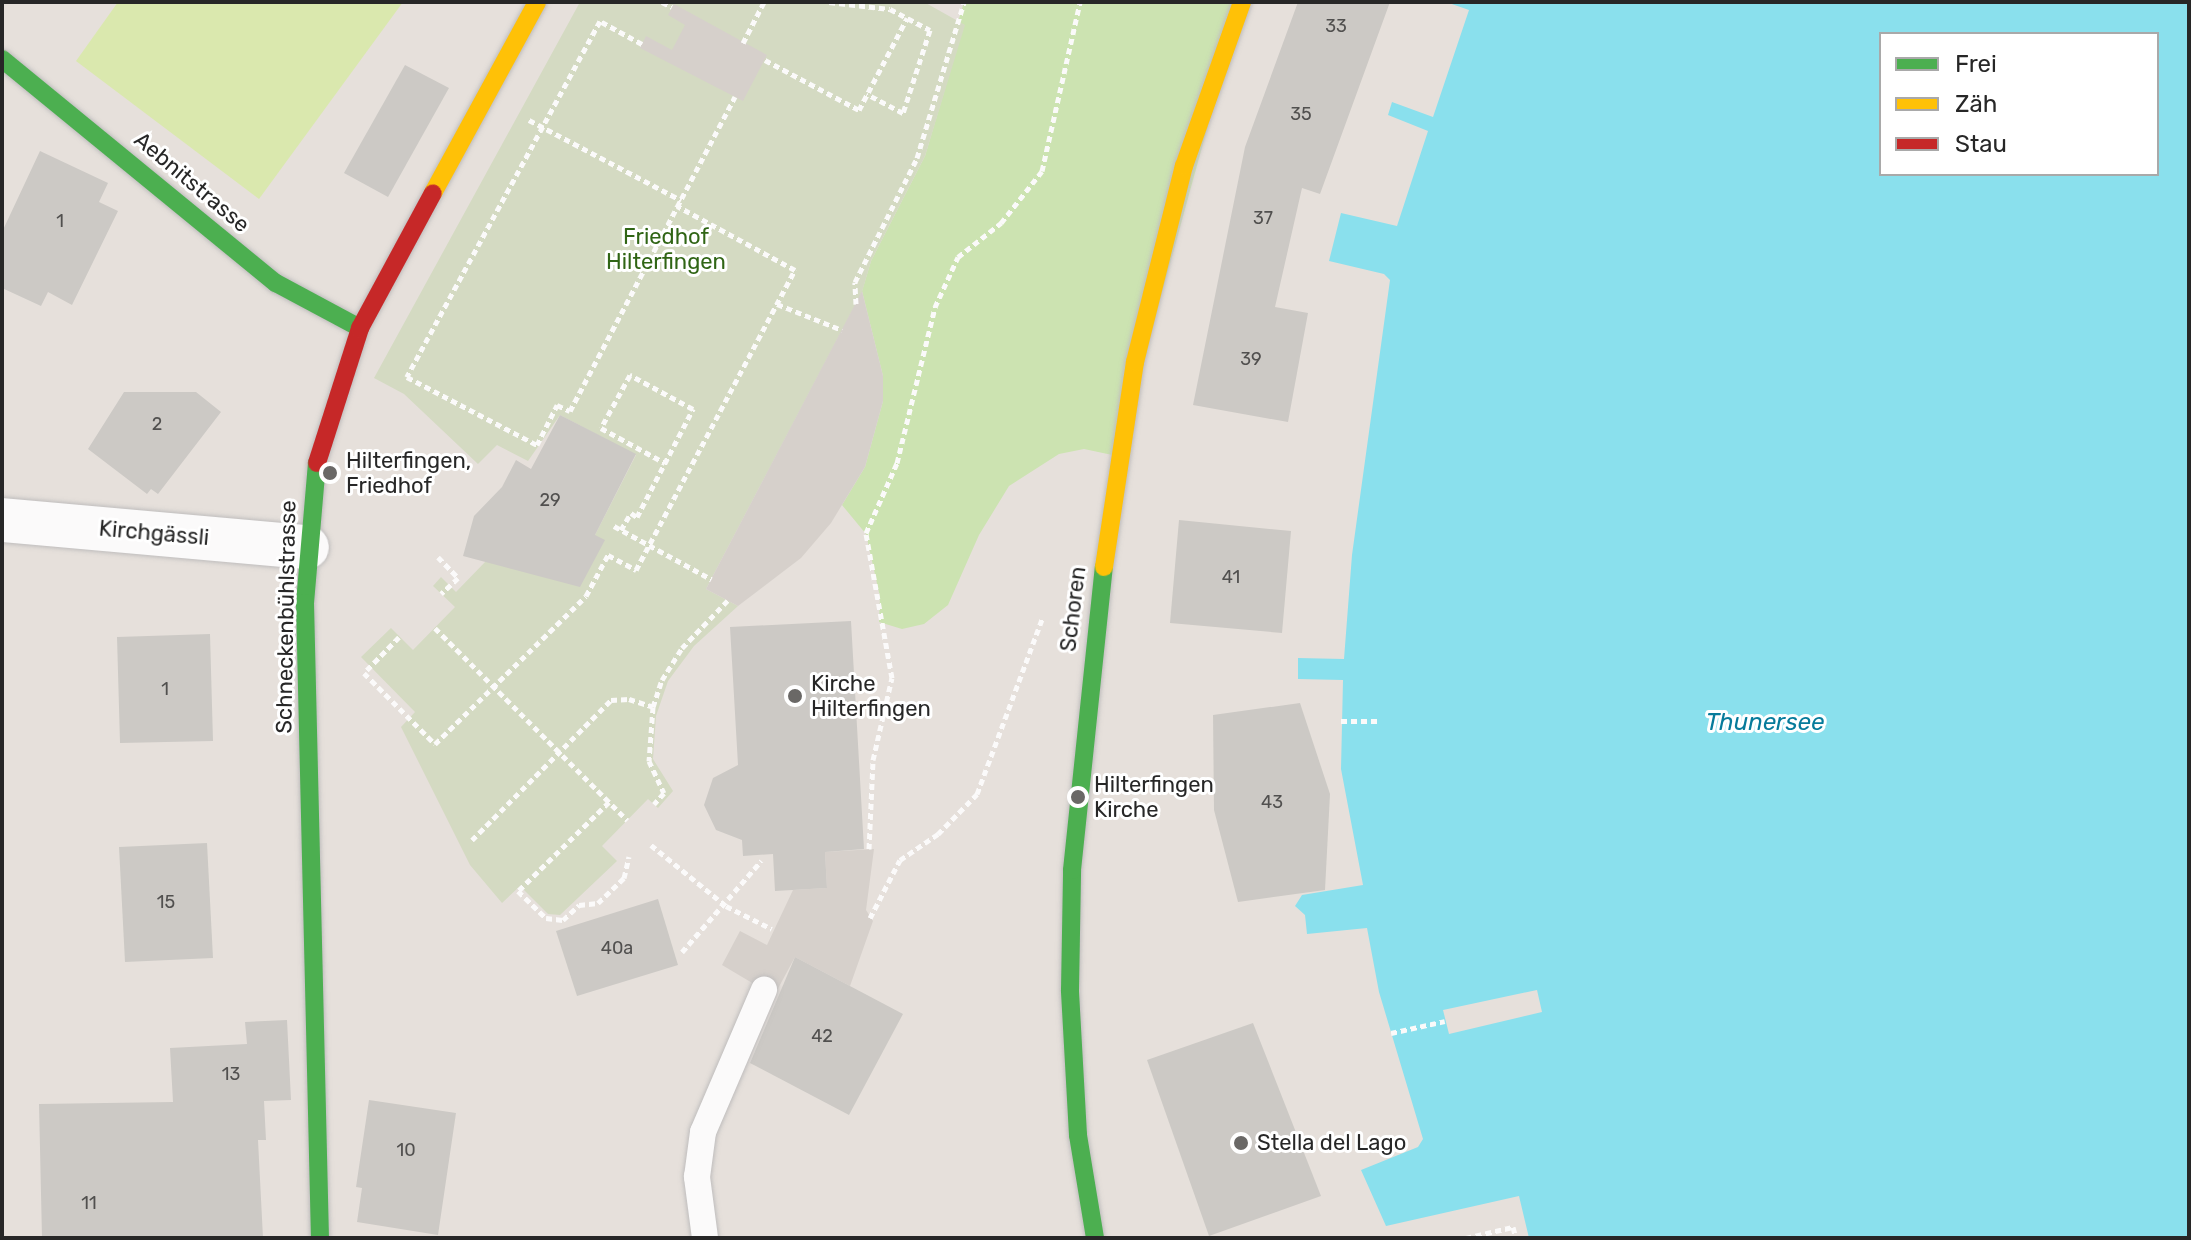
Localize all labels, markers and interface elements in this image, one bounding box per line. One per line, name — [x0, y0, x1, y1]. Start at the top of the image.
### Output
house number: 33 — [1325, 15, 1347, 37]
legend — [1879, 32, 2159, 176]
text: Frei — [1955, 50, 1997, 78]
text: Zäh — [1955, 90, 1997, 118]
house number: 35 — [1290, 103, 1312, 125]
street label: Aebnitstrasse — [129, 126, 255, 238]
text: Stau — [1955, 130, 2007, 158]
house number: 37 — [1253, 207, 1273, 229]
house number: 1 — [56, 210, 64, 232]
park label: Friedhof Hilterfingen — [606, 223, 726, 274]
house number: 39 — [1240, 348, 1262, 370]
house number: 2 — [152, 413, 162, 435]
place label: Hilterfingen, Friedhof — [346, 447, 471, 498]
marker: Hilterfingen, Friedhof — [321, 464, 339, 482]
house number: 29 — [539, 489, 561, 511]
street label: Schneckenbühlstrasse — [271, 500, 301, 734]
street label: Kirchgässli — [98, 515, 210, 551]
street label: Schoren — [1055, 565, 1091, 653]
house number: 41 — [1222, 566, 1240, 588]
place label: Kirche Hilterfingen — [811, 670, 931, 722]
house number: 1 — [161, 678, 169, 700]
marker: Kirche Hilterfingen — [786, 687, 804, 705]
water label: Thunersee — [1706, 709, 1824, 737]
place label: Hilterfingen Kirche — [1094, 771, 1214, 822]
marker: Hilterfingen Kirche — [1069, 788, 1087, 806]
house number: 43 — [1261, 791, 1283, 813]
house number: 15 — [157, 891, 175, 913]
house number: 40a — [601, 937, 633, 959]
house number: 42 — [811, 1025, 833, 1047]
house number: 13 — [222, 1063, 240, 1085]
place label: Stella del Lago — [1257, 1130, 1406, 1156]
marker: Stella del Lago — [1232, 1134, 1250, 1152]
house number: 10 — [396, 1139, 416, 1161]
house number: 11 — [81, 1192, 97, 1214]

